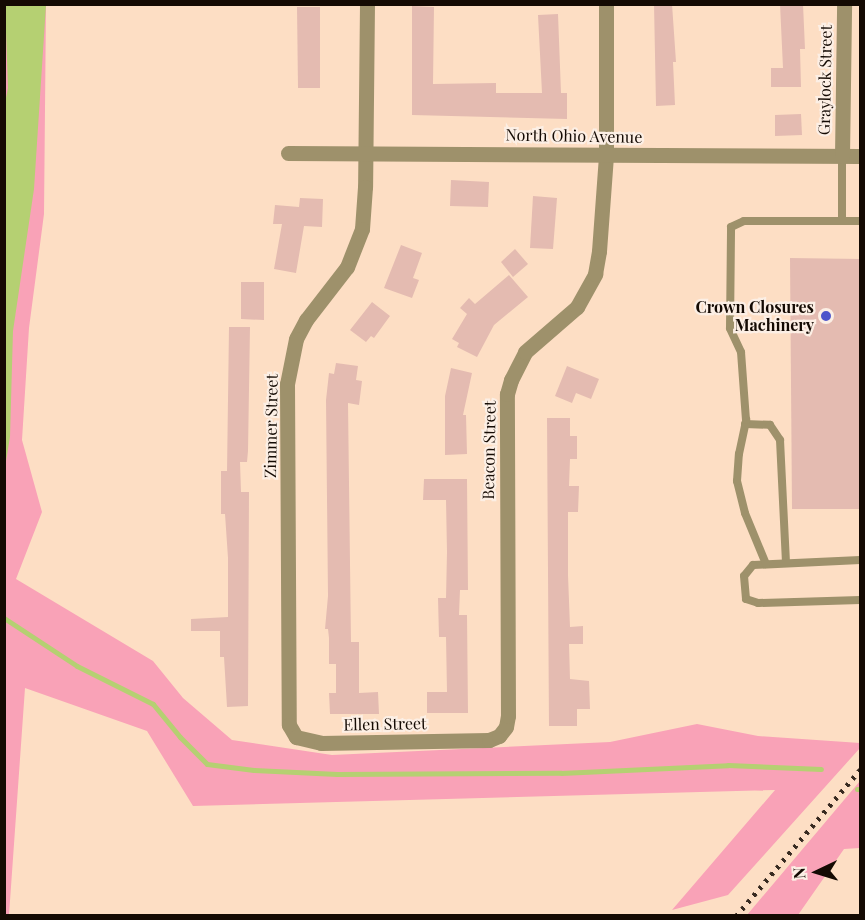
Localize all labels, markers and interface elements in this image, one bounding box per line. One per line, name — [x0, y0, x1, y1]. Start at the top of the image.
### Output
street label: Graylock Street — [814, 25, 836, 135]
street label: North Ohio Avenue — [505, 125, 643, 147]
place label: Crown Closures Machinery — [696, 297, 814, 335]
marker: Crown Closures Machinery — [819, 309, 833, 323]
street label: Zimmer Street — [260, 373, 282, 479]
street label: Beacon Street — [479, 400, 499, 500]
street label: Ellen Street — [343, 714, 427, 734]
north arrow — [787, 842, 847, 902]
text: N — [788, 867, 809, 880]

